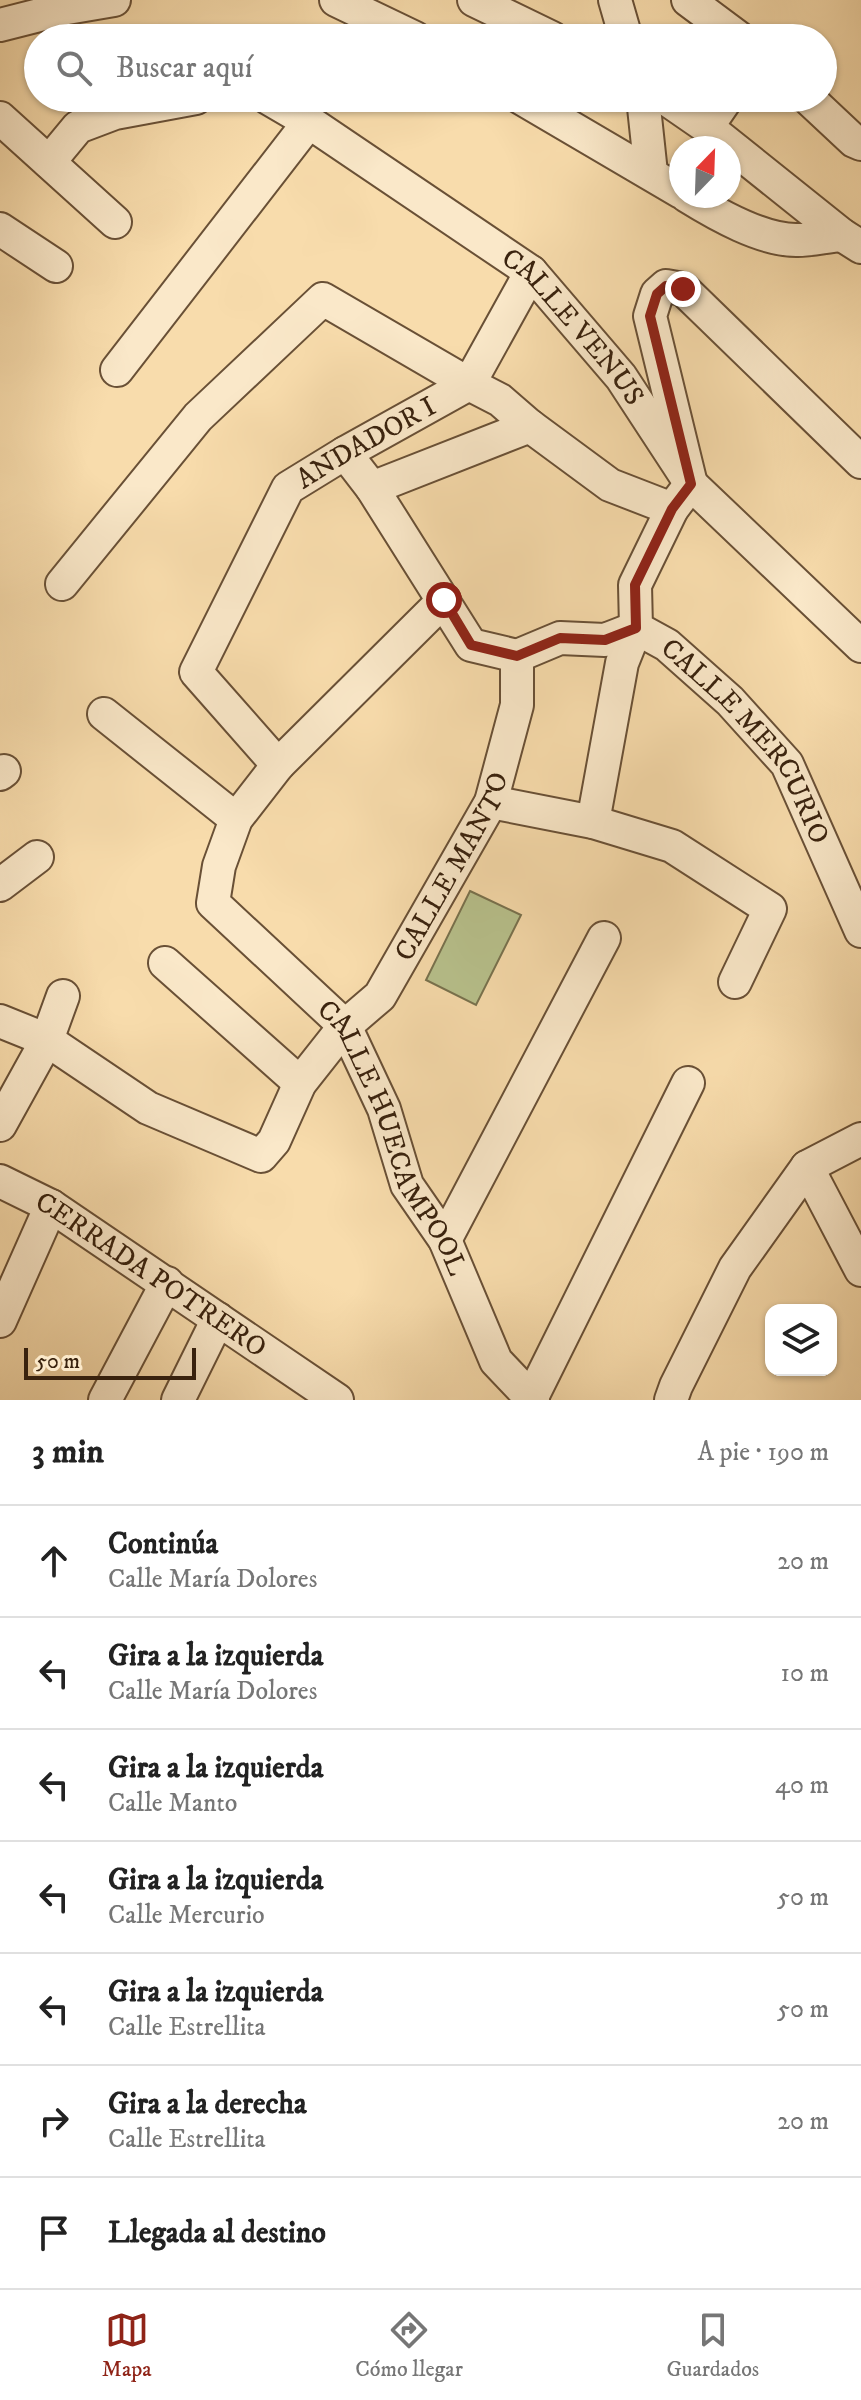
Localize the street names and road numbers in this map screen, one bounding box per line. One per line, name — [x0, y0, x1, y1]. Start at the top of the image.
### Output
street label: CALLE VENUS — [495, 240, 652, 412]
street label: ANDADOR I — [289, 388, 442, 496]
street label: CALLE MERCURIO — [654, 631, 838, 849]
street label: CALLE MANTO — [386, 768, 516, 967]
street label: CALLE HUECAMPOOL — [310, 992, 475, 1280]
street label: CERRADA POTRERO — [30, 1184, 274, 1365]

